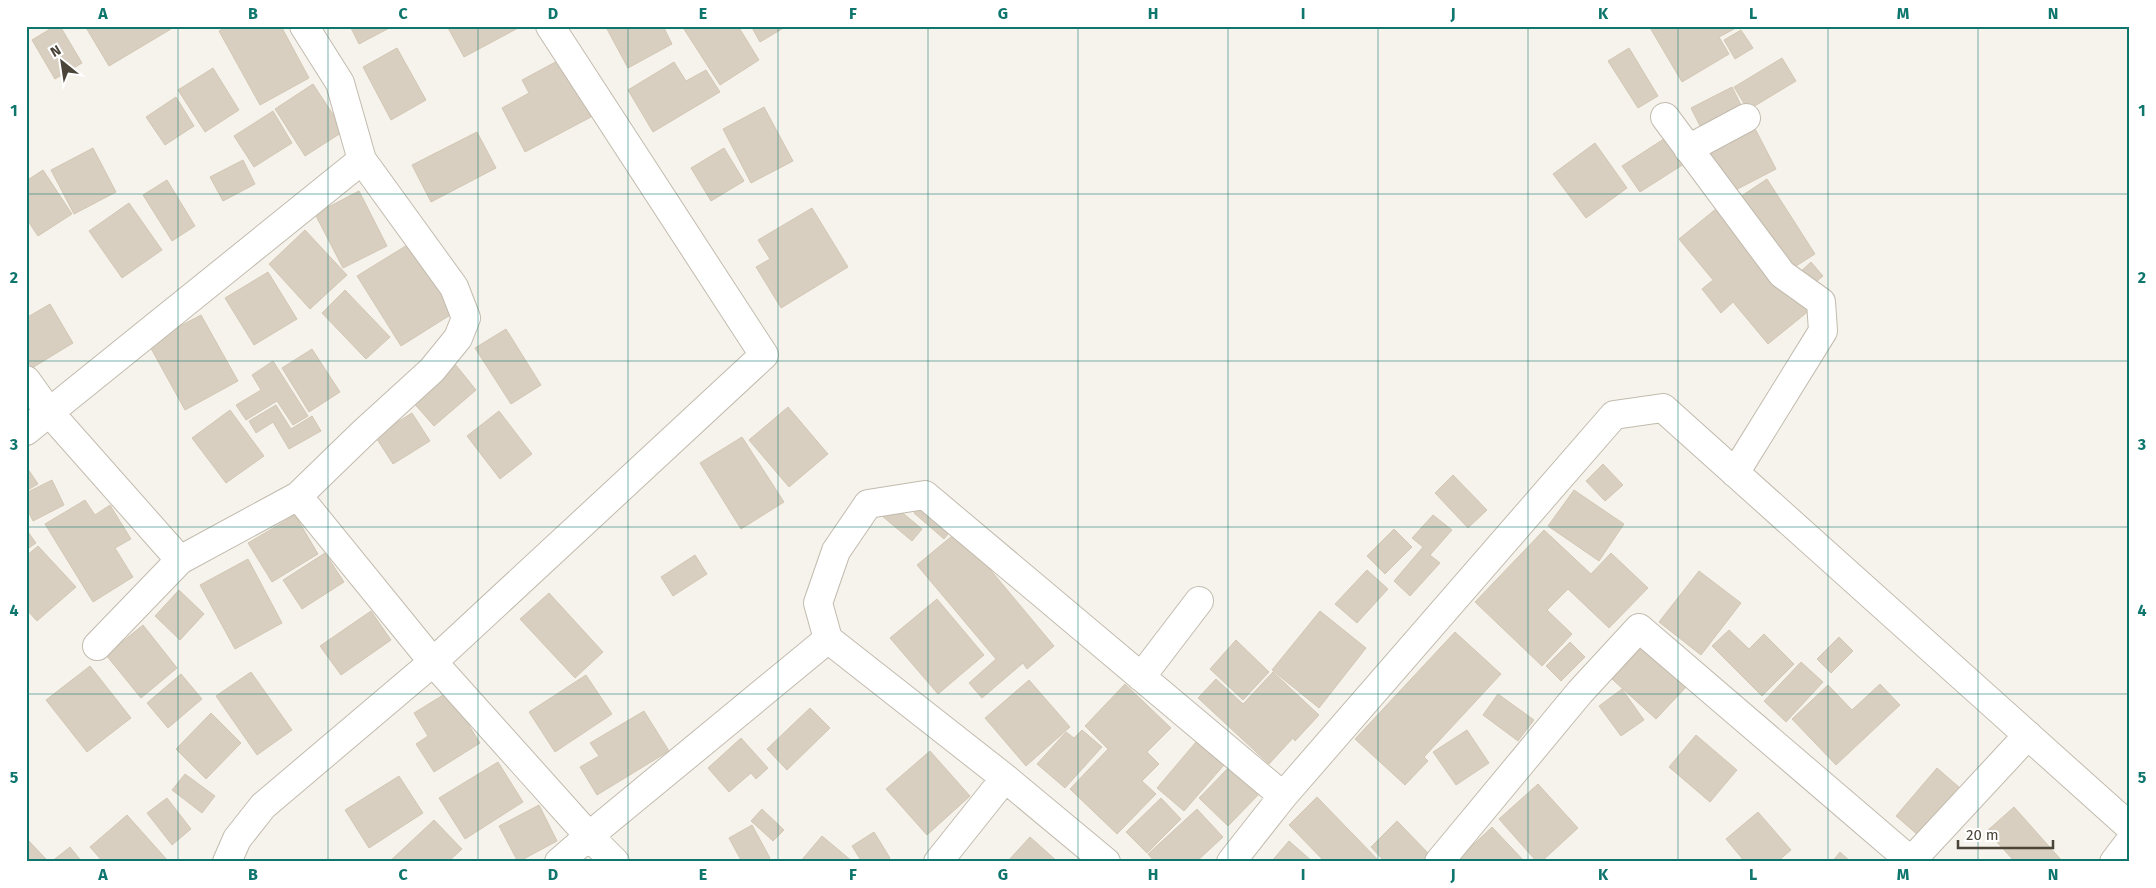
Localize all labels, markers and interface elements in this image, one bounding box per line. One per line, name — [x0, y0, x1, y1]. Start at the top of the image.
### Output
text: A — [97, 4, 108, 23]
text: B — [248, 4, 258, 23]
text: C — [398, 4, 408, 23]
text: D — [548, 4, 558, 23]
text: E — [699, 4, 707, 23]
text: F — [849, 4, 857, 23]
text: G — [998, 4, 1008, 23]
text: H — [1148, 4, 1158, 23]
text: I — [1301, 4, 1305, 23]
text: J — [1449, 4, 1456, 23]
text: K — [1598, 4, 1609, 23]
text: L — [1749, 4, 1757, 23]
text: M — [1897, 4, 1910, 23]
text: N — [2048, 4, 2058, 23]
north arrow — [38, 38, 88, 88]
text: N — [47, 41, 64, 61]
text: 1 — [10, 101, 18, 120]
text: 1 — [2138, 101, 2146, 120]
text: 2 — [10, 268, 18, 287]
text: 2 — [2138, 268, 2146, 287]
text: 3 — [9, 435, 18, 454]
text: 3 — [2137, 435, 2146, 454]
text: 4 — [9, 601, 19, 620]
text: 4 — [2137, 601, 2147, 620]
text: 5 — [10, 768, 19, 787]
text: 5 — [2138, 768, 2147, 787]
scale bar — [1958, 818, 2054, 850]
text: 20 m — [1966, 826, 1999, 844]
text: A — [97, 865, 108, 884]
text: B — [248, 865, 258, 884]
text: C — [398, 865, 408, 884]
text: D — [548, 865, 558, 884]
text: E — [699, 865, 707, 884]
text: F — [849, 865, 857, 884]
text: G — [998, 865, 1008, 884]
text: H — [1148, 865, 1158, 884]
text: I — [1301, 865, 1305, 884]
text: J — [1449, 865, 1456, 884]
text: K — [1598, 865, 1609, 884]
text: L — [1749, 865, 1757, 884]
text: M — [1897, 865, 1910, 884]
text: N — [2048, 865, 2058, 884]

